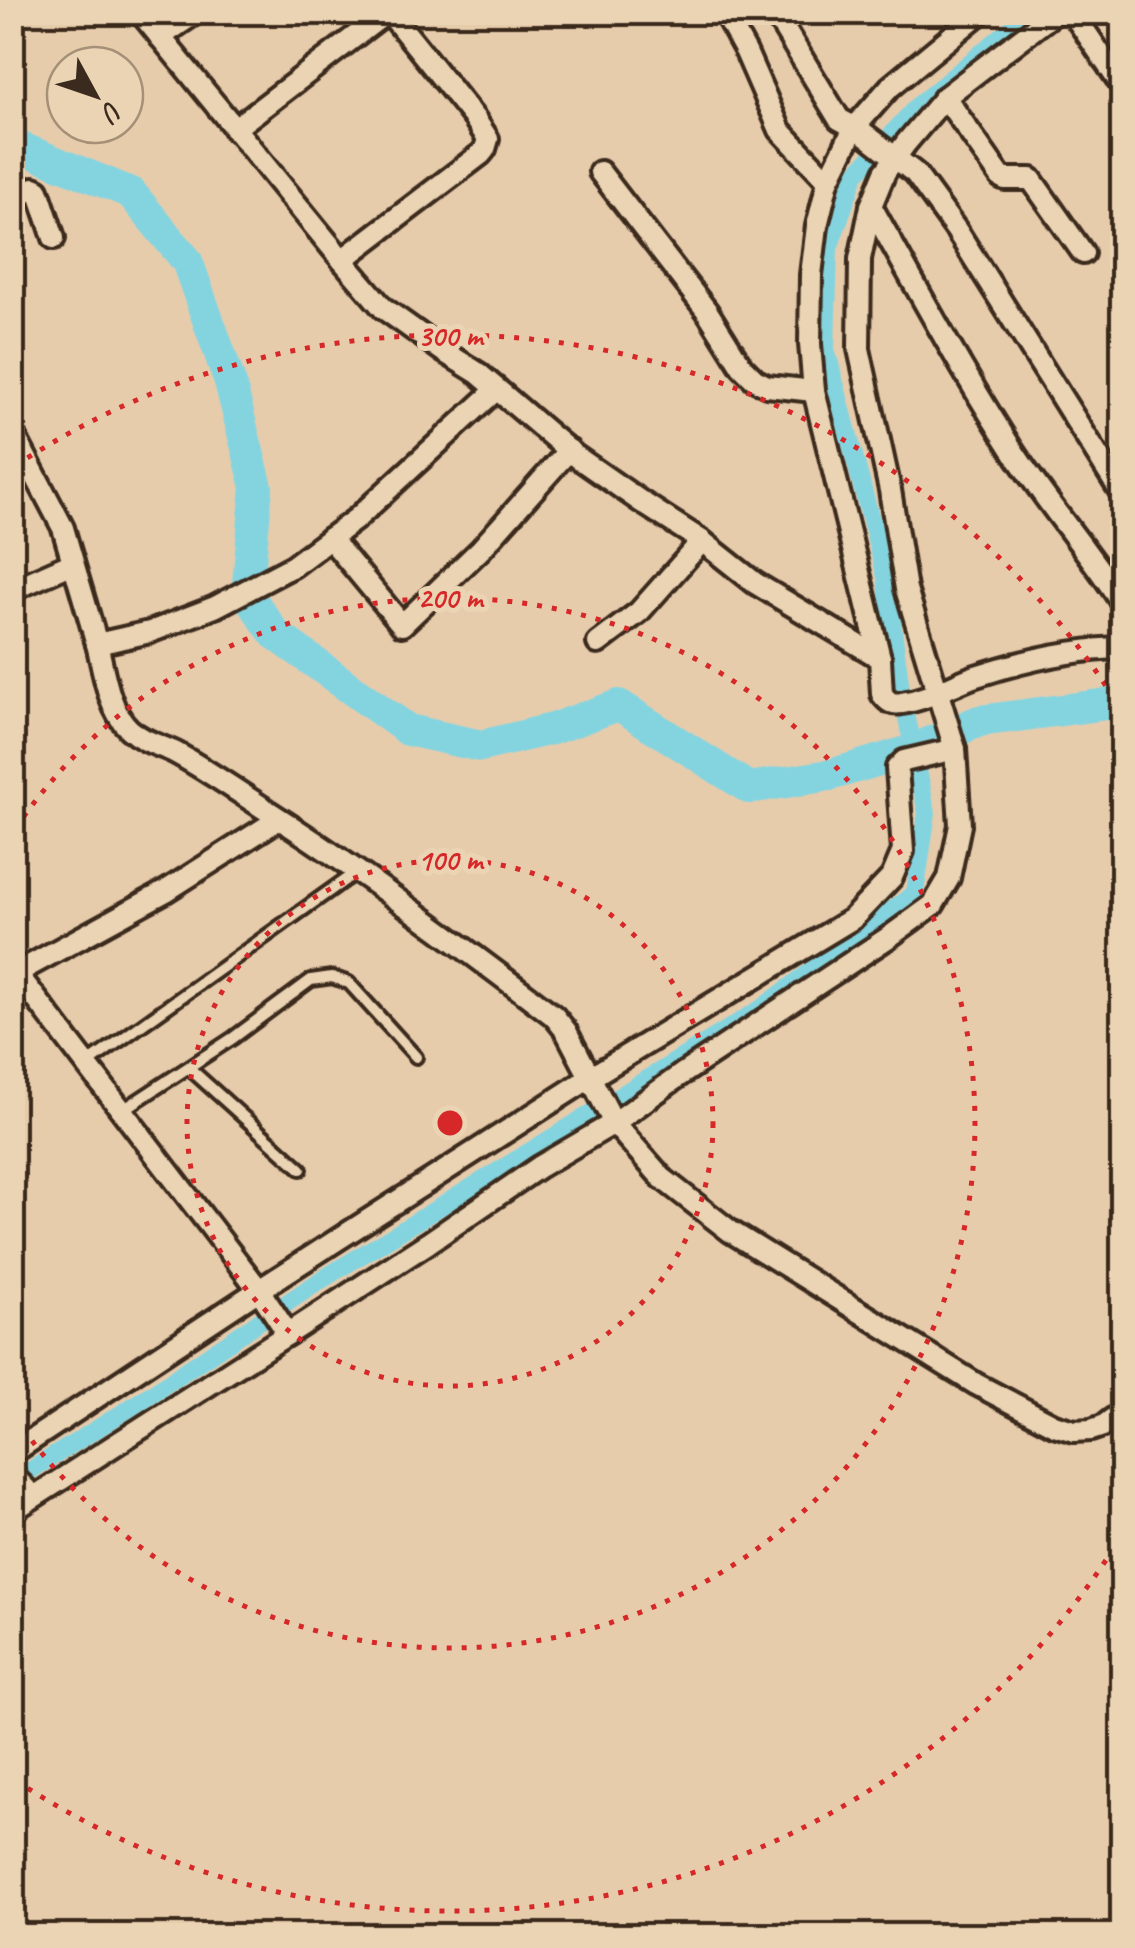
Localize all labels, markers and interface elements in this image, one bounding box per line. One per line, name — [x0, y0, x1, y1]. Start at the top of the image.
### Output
north arrow — [45, 45, 145, 145]
text: U — [92, 94, 132, 131]
text: 300 m — [418, 317, 485, 355]
text: 200 m — [418, 579, 485, 617]
text: 100 m — [418, 841, 485, 879]
centre of rings — [432, 1105, 468, 1141]

